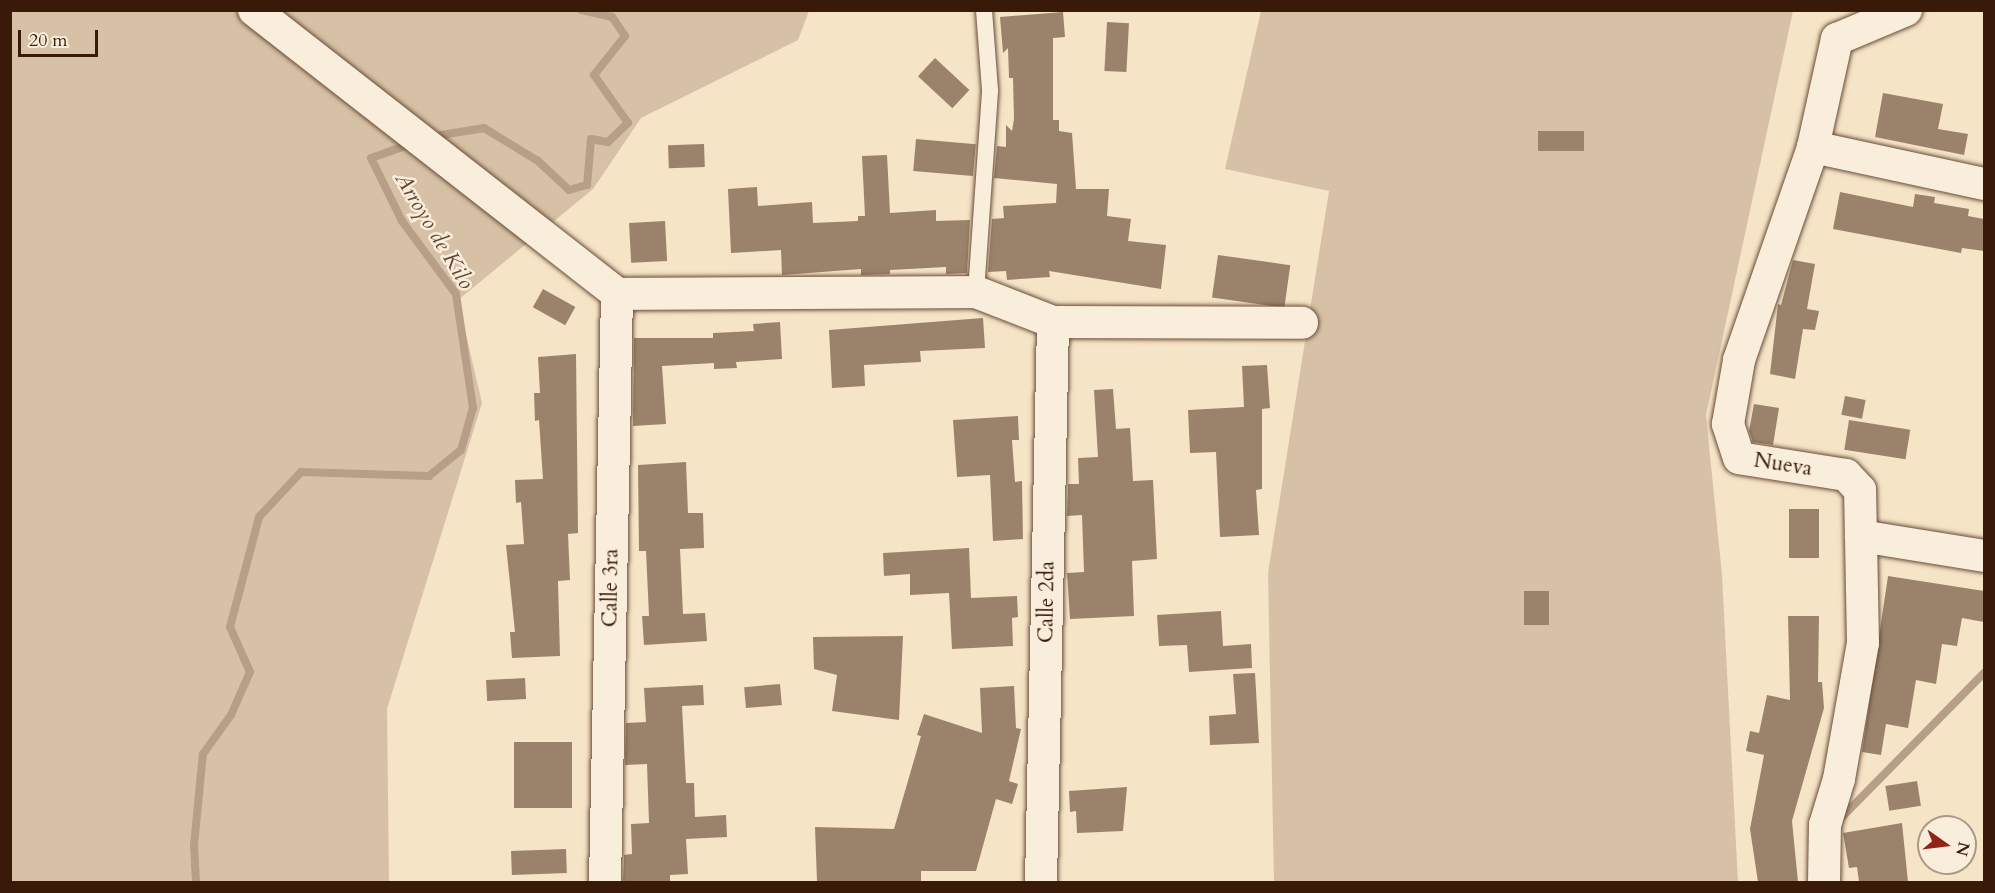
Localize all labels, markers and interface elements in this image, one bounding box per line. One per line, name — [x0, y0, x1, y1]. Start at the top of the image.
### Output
scale bar — [21, 18, 100, 56]
text: 20 m — [29, 28, 68, 53]
water label: Arroyo de Kilo — [389, 168, 479, 294]
street label: Nueva — [1752, 448, 1814, 482]
street label: Calle 3ra — [598, 549, 624, 627]
street label: Calle 2da — [1034, 561, 1060, 643]
north arrow — [1917, 815, 1977, 875]
text: N — [1950, 839, 1975, 858]

